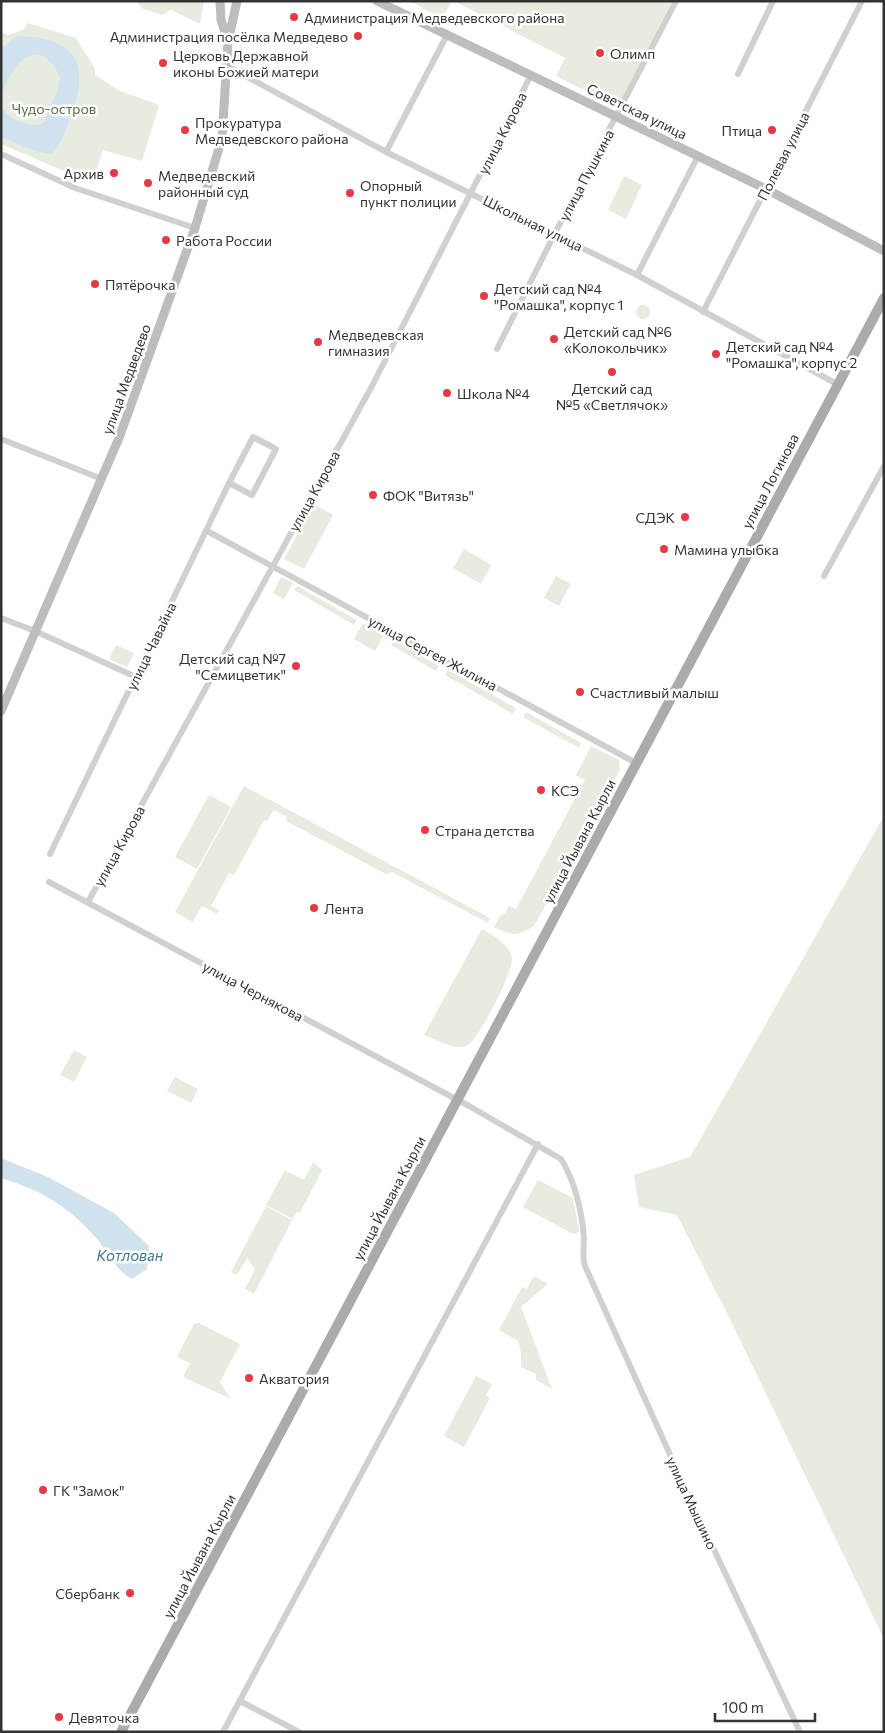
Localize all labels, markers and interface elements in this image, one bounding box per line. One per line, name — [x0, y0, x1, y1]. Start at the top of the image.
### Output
place label: Администрация Медведевского района — [304, 9, 564, 26]
marker: Администрация Медведевского района — [288, 11, 300, 23]
place label: Администрация посёлка Медведево — [110, 28, 348, 45]
marker: Администрация посёлка Медведево — [352, 30, 364, 42]
place label: Олимп — [610, 45, 655, 62]
place label: Церковь Державной иконы Божией матери — [173, 47, 319, 80]
marker: Олимп — [594, 47, 606, 59]
marker: Церковь Державной иконы Божией матери — [157, 57, 169, 69]
street label: Советская улица — [584, 79, 690, 143]
street label: улица Кирова — [474, 89, 530, 177]
park label: Чудо-остров — [12, 100, 96, 117]
street label: Полевая улица — [753, 109, 813, 203]
place label: Прокуратура Медведевского района — [195, 114, 348, 147]
place label: Птица — [722, 122, 762, 139]
marker: Прокуратура Медведевского района — [179, 124, 191, 136]
marker: Птица — [766, 124, 778, 136]
street label: улица Пушкина — [555, 126, 617, 224]
place label: Архив — [64, 165, 104, 182]
marker: Архив — [108, 167, 120, 179]
place label: Медведевский районный суд — [158, 167, 255, 200]
marker: Медведевский районный суд — [142, 177, 154, 189]
place label: Опорный пункт полиции — [360, 177, 457, 210]
marker: Опорный пункт полиции — [344, 187, 356, 199]
street label: Школьная улица — [480, 191, 586, 255]
place label: Работа России — [176, 232, 272, 249]
marker: Работа России — [160, 234, 172, 246]
place label: Пятёрочка — [105, 276, 175, 293]
marker: Пятёрочка — [89, 278, 101, 290]
place label: Детский сад №4 "Ромашка", корпус 1 — [494, 280, 624, 313]
marker: Детский сад №4 "Ромашка", корпус 1 — [478, 290, 490, 302]
street label: улица Медведево — [98, 322, 154, 436]
place label: Детский сад №6 «Колокольчик» — [564, 323, 672, 356]
place label: Медведевская гимназия — [328, 326, 424, 359]
marker: Детский сад №6 «Колокольчик» — [548, 333, 560, 345]
marker: Медведевская гимназия — [312, 336, 324, 348]
place label: Детский сад №4 "Ромашка", корпус 2 — [726, 338, 858, 371]
marker: Детский сад №4 "Ромашка", корпус 2 — [710, 348, 722, 360]
marker: Детский сад №5 «Светлячок» — [606, 366, 618, 378]
place label: Детский сад №5 «Светлячок» — [556, 380, 668, 413]
place label: Школа №4 — [457, 385, 530, 402]
marker: Школа №4 — [441, 387, 453, 399]
street label: улица Логинова — [738, 431, 802, 531]
street label: улица Кирова — [285, 448, 343, 534]
place label: ФОК "Витязь" — [383, 487, 474, 504]
marker: ФОК "Витязь" — [367, 489, 379, 501]
place label: СДЭК — [635, 509, 675, 526]
marker: СДЭК — [679, 511, 691, 523]
place label: Мамина улыбка — [674, 541, 779, 558]
marker: Мамина улыбка — [658, 543, 670, 555]
street label: улица Чавайна — [122, 599, 180, 693]
street label: улица Сергея Жилина — [366, 612, 500, 694]
place label: Детский сад №7 "Семицветик" — [179, 650, 286, 683]
marker: Детский сад №7 "Семицветик" — [290, 660, 302, 672]
place label: Счастливый малыш — [590, 684, 719, 701]
marker: Счастливый малыш — [574, 686, 586, 698]
street label: улица Йывана Кырли — [539, 776, 619, 906]
place label: КСЭ — [551, 782, 579, 799]
marker: КСЭ — [535, 784, 547, 796]
street label: улица Кирова — [90, 803, 148, 889]
place label: Страна детства — [435, 822, 535, 839]
marker: Страна детства — [419, 824, 431, 836]
place label: Лента — [324, 900, 364, 917]
marker: Лента — [308, 902, 320, 914]
street label: улица Чернякова — [200, 957, 306, 1025]
street label: улица Йывана Кырли — [349, 1133, 429, 1263]
water label: Котлован — [97, 1246, 164, 1264]
place label: Акватория — [259, 1370, 329, 1387]
marker: Акватория — [243, 1372, 255, 1384]
street label: улица Мышино — [663, 1454, 721, 1552]
place label: ГК "Замок" — [53, 1482, 124, 1499]
marker: ГК "Замок" — [37, 1484, 49, 1496]
street label: улица Йывана Кырли — [159, 1491, 239, 1621]
place label: Сбербанк — [55, 1585, 120, 1602]
marker: Сбербанк — [124, 1587, 136, 1599]
scale bar — [715, 1690, 815, 1722]
text: 100 m — [722, 1698, 764, 1716]
place label: Девяточка — [69, 1709, 139, 1726]
marker: Девяточка — [53, 1711, 65, 1723]

